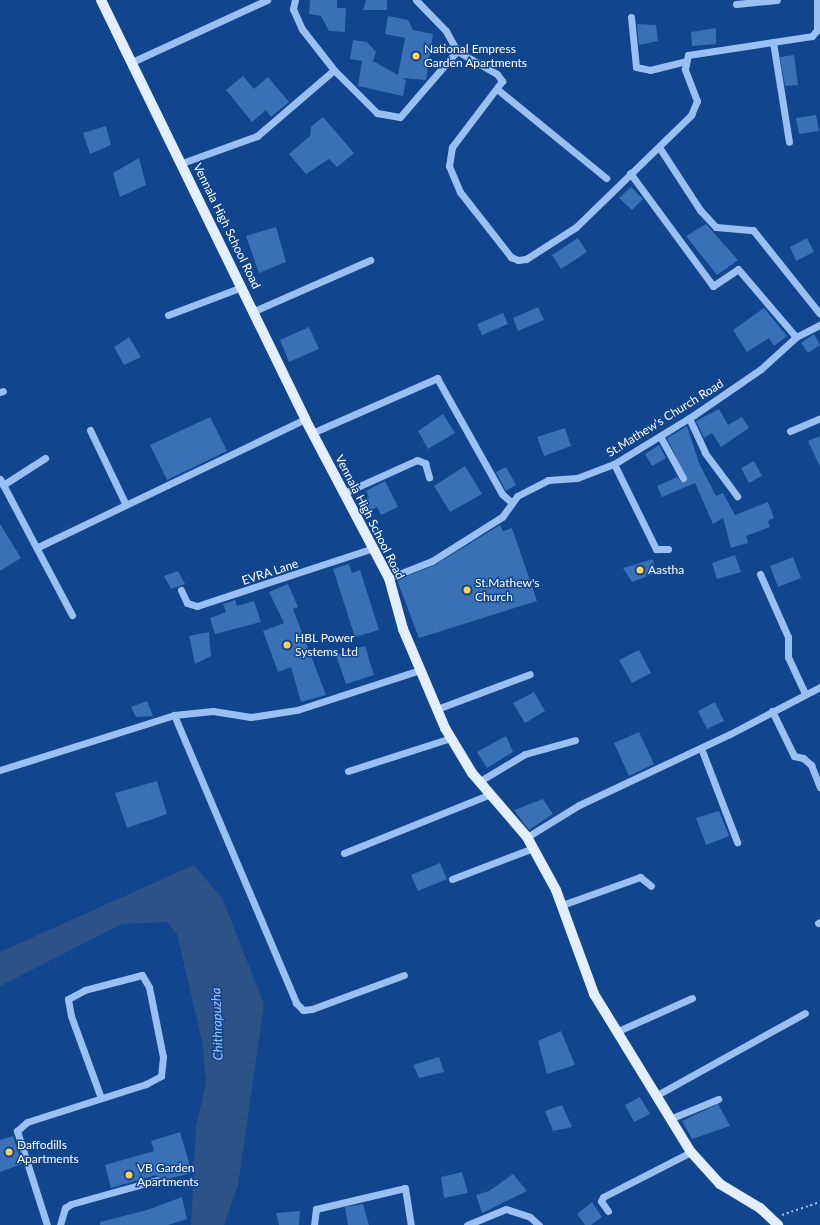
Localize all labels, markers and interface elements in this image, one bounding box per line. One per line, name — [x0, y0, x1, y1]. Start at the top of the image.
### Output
place label: National Empress Garden Apartments — [424, 42, 527, 70]
marker: National Empress Garden Apartments — [411, 51, 421, 61]
street label: Vennala High School Road — [190, 161, 264, 291]
street label: St.Mathew's Church Road — [604, 376, 726, 460]
street label: Vennala High School Road — [332, 452, 408, 582]
street label: EVRA Lane — [240, 556, 300, 588]
place label: Aastha — [648, 563, 684, 577]
marker: Aastha — [635, 565, 645, 575]
place label: St.Mathew's Church — [475, 576, 539, 604]
marker: St.Mathew's Church — [462, 585, 472, 595]
place label: HBL Power Systems Ltd — [295, 631, 358, 659]
marker: HBL Power Systems Ltd — [282, 640, 292, 650]
water label: Chithrapuzha — [208, 987, 226, 1061]
place label: Daffodills Apartments — [17, 1138, 79, 1166]
marker: Daffodills Apartments — [4, 1147, 14, 1157]
place label: VB Garden Apartments — [137, 1161, 199, 1189]
marker: VB Garden Apartments — [124, 1170, 134, 1180]

